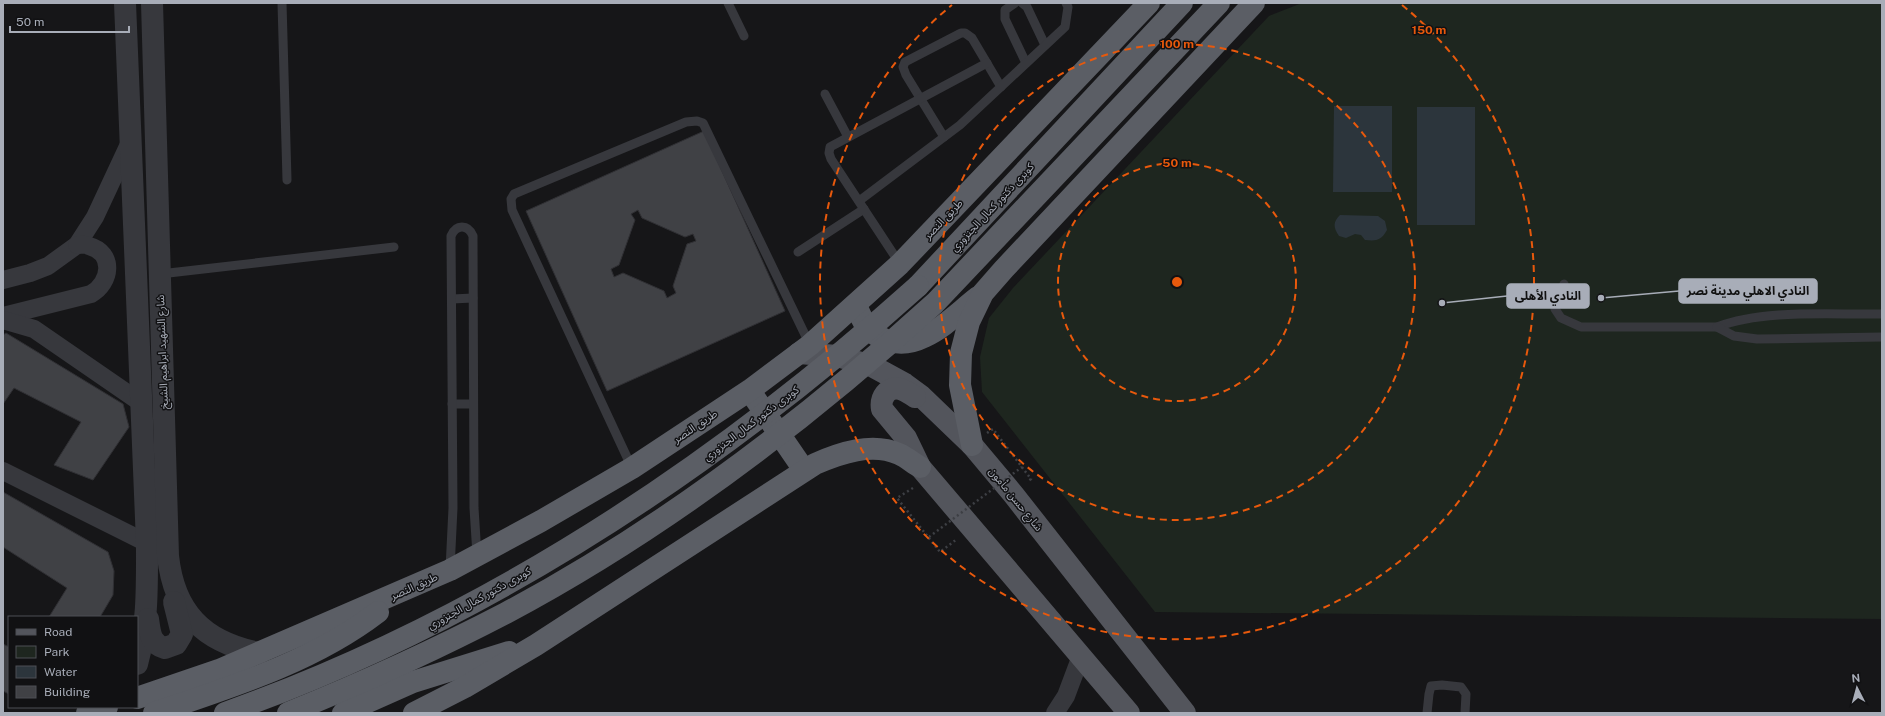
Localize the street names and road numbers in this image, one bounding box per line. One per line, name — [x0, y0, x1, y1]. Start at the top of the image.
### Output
street label: كوبرى دكتور كمال الجنزوري — [948, 160, 1039, 256]
street label: طريق النصر — [920, 197, 966, 243]
street label: شارع الشهيد ابراهيم الشيخ — [154, 294, 173, 410]
street label: كوبرى دكتور كمال الجنزوري — [701, 383, 804, 466]
street label: طريق النصر — [670, 407, 720, 446]
street label: شارع حسن مأمون — [985, 465, 1046, 535]
street label: كوبرى دكتور كمال الجنزوري — [425, 564, 535, 635]
street label: طريق النصر — [388, 570, 440, 603]

